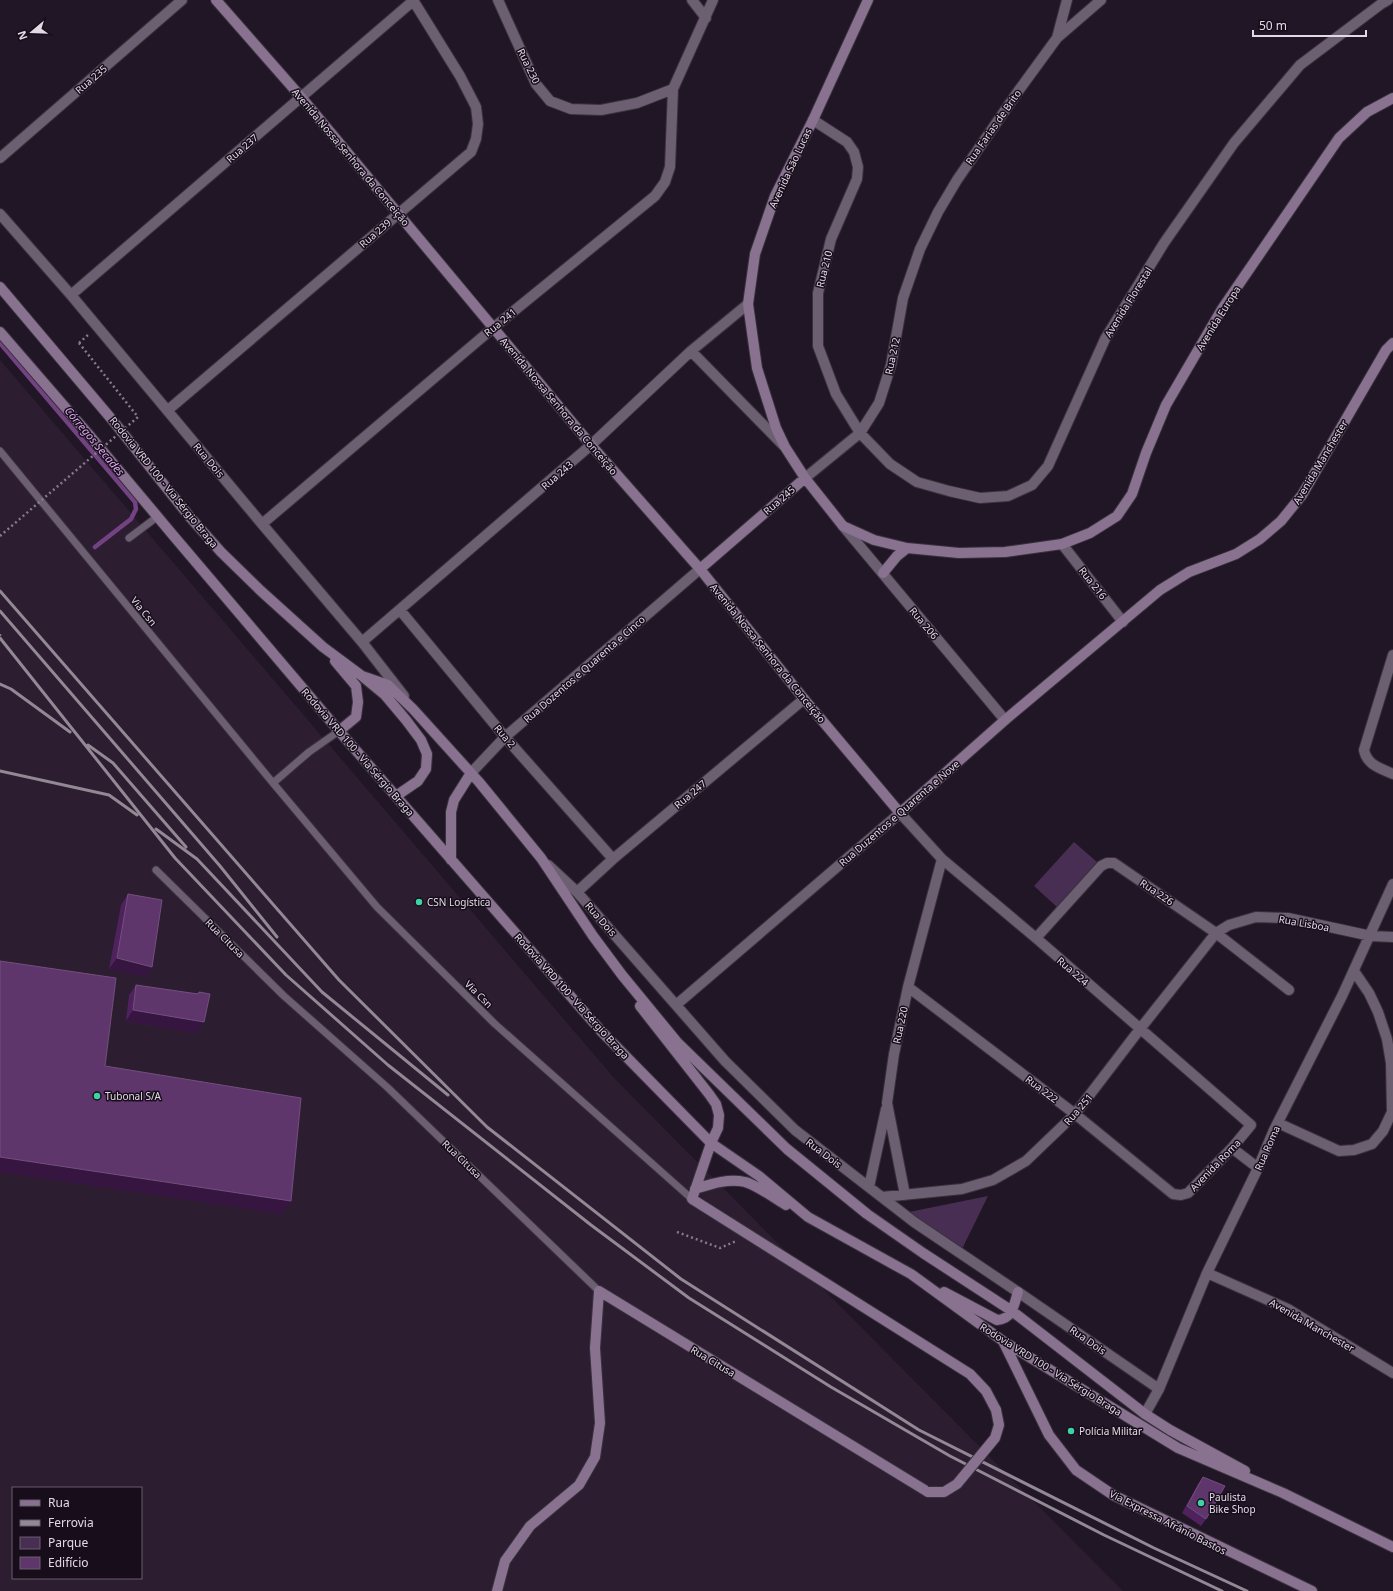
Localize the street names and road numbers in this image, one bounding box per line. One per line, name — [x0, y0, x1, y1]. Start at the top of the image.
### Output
street label: Rua 230 — [514, 46, 544, 86]
street label: Rua 235 — [72, 61, 110, 97]
street label: Avenida Nossa Senhora da Conceição — [289, 85, 413, 229]
street label: Rua Farias de Brito — [962, 87, 1024, 167]
street label: Avenida São Lucas — [765, 126, 815, 210]
street label: Rua 237 — [223, 130, 261, 166]
street label: Rua 239 — [356, 215, 394, 251]
street label: Rua 210 — [813, 249, 835, 289]
street label: Avenida Florestal — [1101, 264, 1155, 340]
street label: Avenida Europa — [1193, 283, 1243, 353]
street label: Rua 241 — [481, 305, 519, 339]
street label: Avenida Nossa Senhora da Conceição — [497, 334, 621, 478]
street label: Rua 212 — [881, 336, 903, 376]
street label: Rodovia VRD 100 - Via Sérgio Braga — [107, 413, 221, 551]
street label: Avenida Manchester — [1289, 417, 1351, 507]
street label: Rua Dois — [190, 440, 228, 480]
street label: Rua 243 — [538, 457, 576, 493]
street label: Rua 245 — [760, 482, 798, 518]
street label: Rua 216 — [1076, 564, 1110, 602]
street label: Avenida Nossa Senhora da Conceição — [707, 580, 829, 726]
street label: Via Csn — [128, 593, 160, 629]
street label: Rua 206 — [906, 604, 942, 642]
street label: Rua Dozentos e Quarenta e Cinco — [520, 612, 648, 726]
street label: Rodovia VRD 100 - Via Sérgio Braga — [299, 685, 417, 819]
street label: Rua 2 — [491, 721, 519, 751]
street label: Rua Duzentos e Quarenta e Nove — [836, 756, 963, 869]
street label: Rua 247 — [671, 776, 709, 812]
street label: Rua 226 — [1137, 876, 1177, 909]
street label: Rua Dois — [582, 899, 620, 939]
street label: Rua Lisboa — [1278, 912, 1330, 934]
street label: Rua Citusa — [202, 915, 248, 961]
street label: Rodovia VRD 100 - Via Sérgio Braga — [512, 930, 632, 1062]
street label: Rua 224 — [1054, 953, 1092, 989]
street label: Via Csn — [462, 977, 496, 1011]
street label: Rua 220 — [889, 1005, 911, 1045]
street label: Rua 222 — [1023, 1072, 1062, 1106]
street label: Rua 251 — [1060, 1090, 1096, 1128]
street label: Rua Roma — [1251, 1123, 1283, 1173]
street label: Rua Dois — [803, 1135, 845, 1171]
street label: Avenida Roma — [1187, 1136, 1243, 1194]
street label: Rua Citusa — [439, 1137, 485, 1181]
street label: Avenida Manchester — [1267, 1295, 1357, 1355]
street label: Rodovia VRD 100 - Via Sérgio Braga — [977, 1319, 1125, 1419]
street label: Rua Dois — [1067, 1322, 1109, 1358]
street label: Rua Citusa — [688, 1342, 738, 1380]
street label: Via Expressa Afrânio Bastos — [1107, 1486, 1229, 1558]

